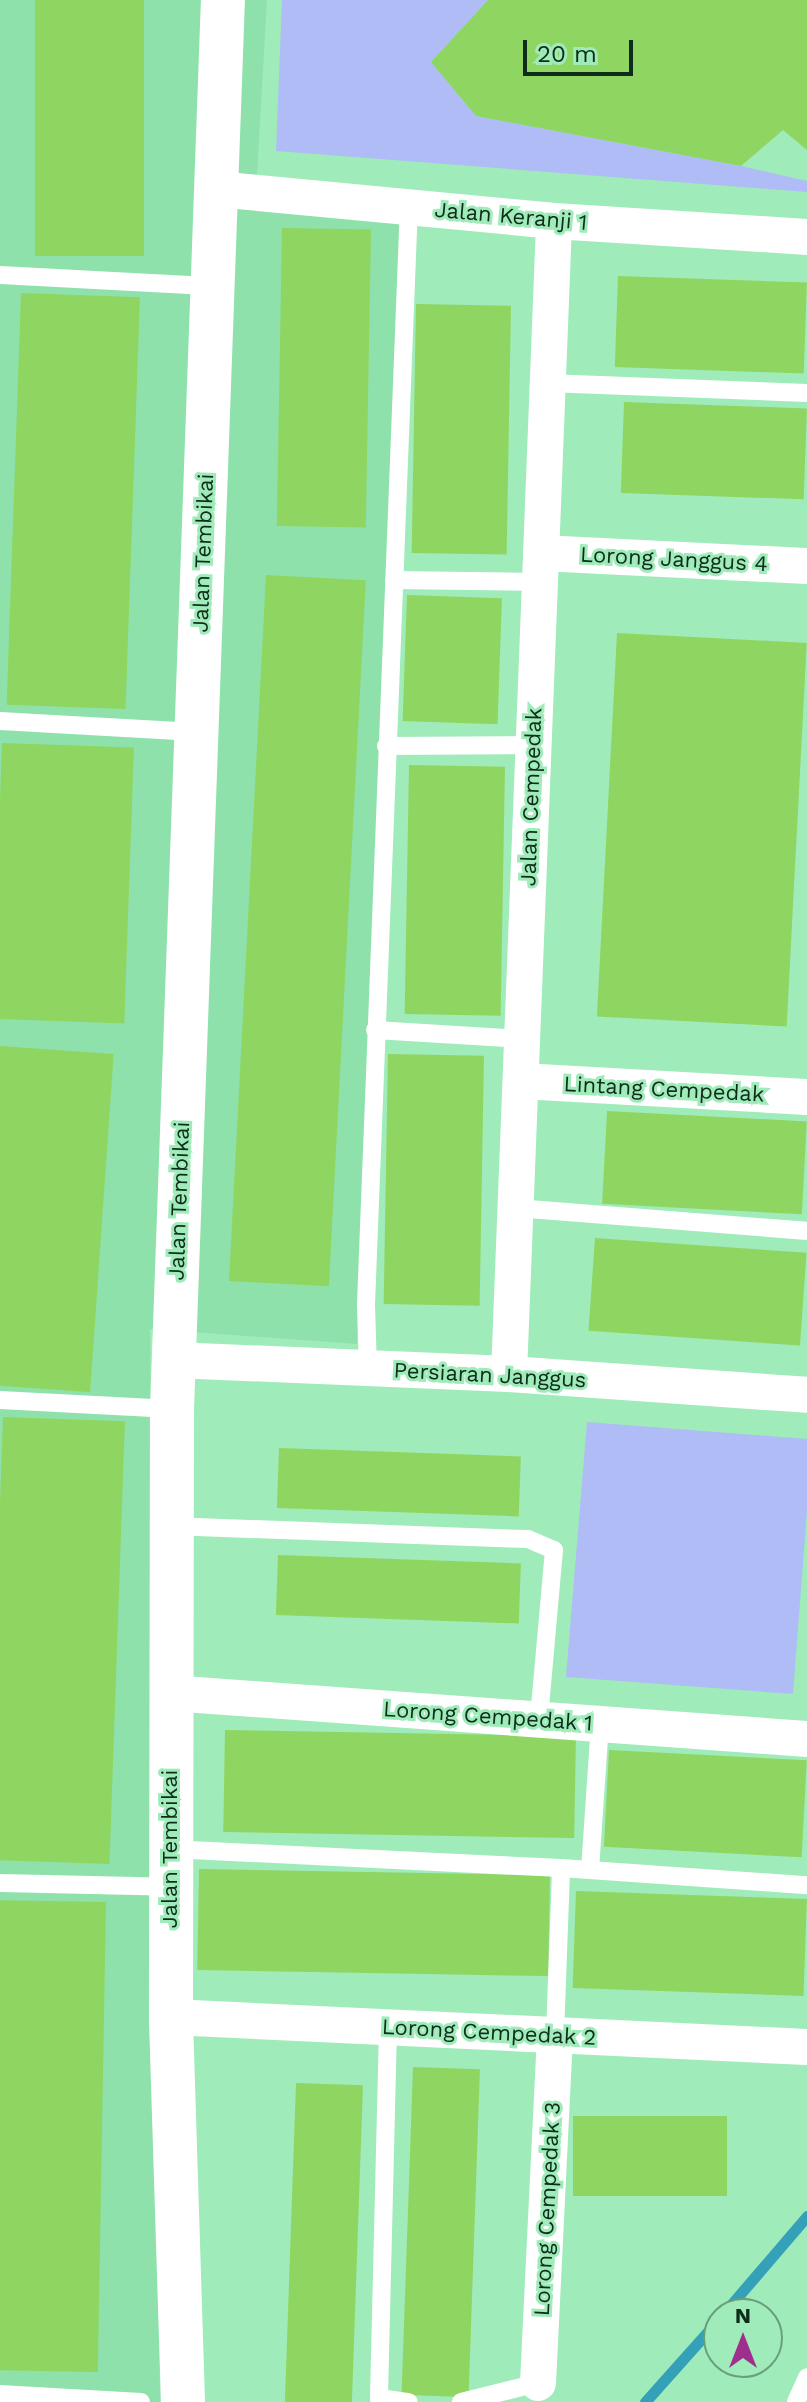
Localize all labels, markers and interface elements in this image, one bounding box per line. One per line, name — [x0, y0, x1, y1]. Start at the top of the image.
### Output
scale bar — [527, 24, 637, 74]
text: 20 m — [537, 40, 597, 68]
street label: Jalan Keranji 1 — [433, 196, 589, 236]
street label: Jalan Tembikai — [187, 473, 219, 633]
street label: Lorong Janggus 4 — [579, 541, 769, 577]
street label: Jalan Cempedak — [515, 707, 547, 887]
street label: Lintang Cempedak — [563, 1071, 765, 1107]
street label: Jalan Tembikai — [163, 1121, 195, 1281]
street label: Persiaran Janggus — [393, 1357, 587, 1393]
street label: Lorong Cempedak 1 — [382, 1695, 594, 1737]
street label: Jalan Tembikai — [157, 1769, 183, 1929]
street label: Lorong Cempedak 2 — [381, 2013, 597, 2051]
street label: Lorong Cempedak 3 — [528, 2101, 566, 2317]
north arrow — [703, 2298, 783, 2378]
text: N — [735, 2303, 751, 2328]

